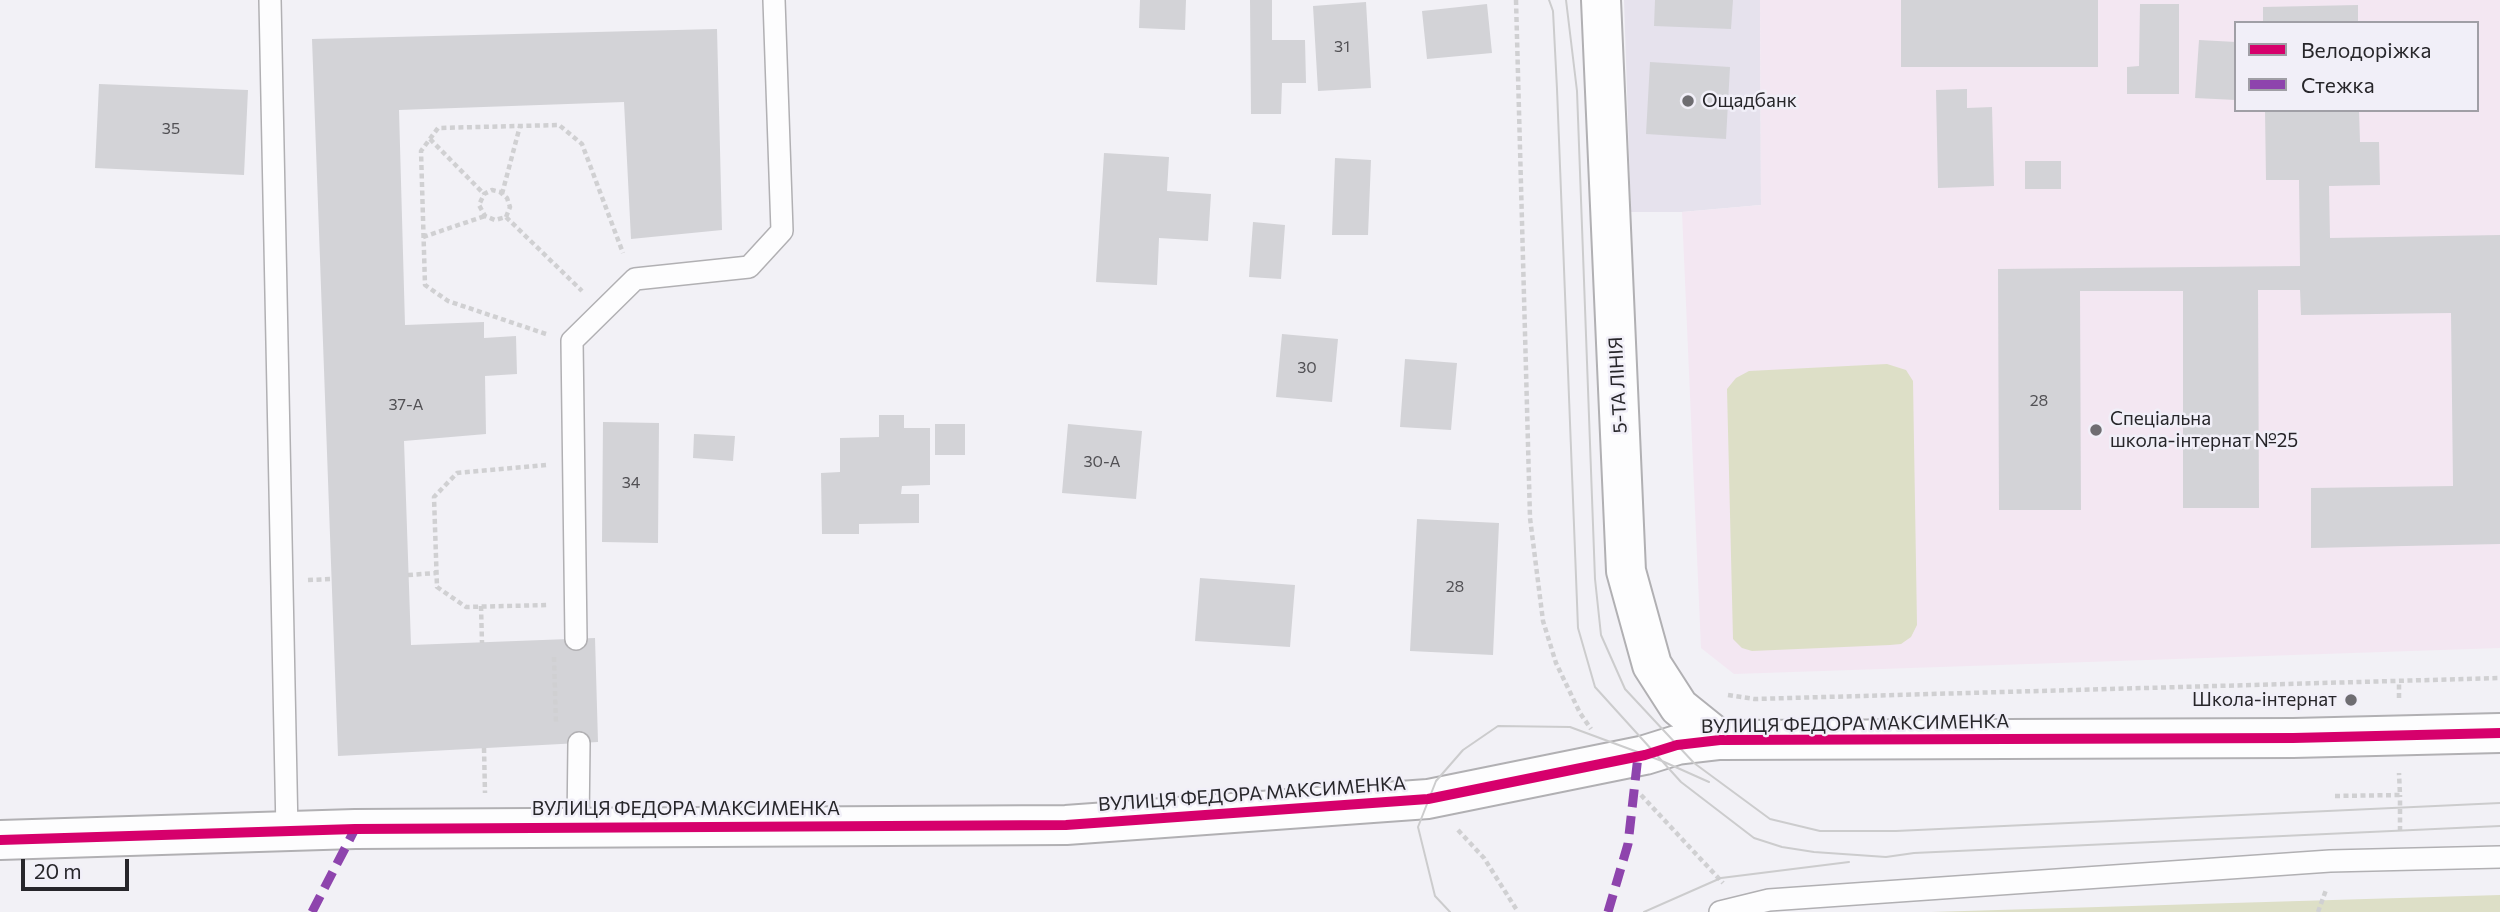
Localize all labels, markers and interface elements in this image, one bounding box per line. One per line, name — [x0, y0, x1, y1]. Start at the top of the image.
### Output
legend — [2234, 21, 2479, 112]
house number: 31 — [1334, 37, 1350, 57]
text: Велодоріжка — [2301, 37, 2431, 62]
text: Стежка — [2301, 72, 2375, 97]
place label: Ощадбанк — [1702, 90, 1797, 112]
marker: Ощадбанк — [1680, 93, 1696, 109]
house number: 35 — [162, 119, 180, 139]
street label: 5-ТА ЛІНІЯ — [1604, 336, 1632, 434]
house number: 30 — [1297, 358, 1317, 378]
house number: 28 — [2030, 391, 2048, 411]
house number: 37-А — [389, 395, 423, 415]
place label: Спеціальна школа-інтернат №25 — [2110, 408, 2298, 452]
marker: Спеціальна школа-інтернат №25 — [2088, 422, 2104, 438]
house number: 30-А — [1083, 452, 1121, 472]
house number: 34 — [622, 473, 640, 493]
house number: 28 — [1446, 577, 1464, 597]
place label: Школа-інтернат — [2192, 689, 2337, 711]
marker: Школа-інтернат — [2343, 692, 2359, 708]
street label: ВУЛИЦЯ ФЕДОРА МАКСИМЕНКА — [1701, 710, 2009, 738]
street label: ВУЛИЦЯ ФЕДОРА МАКСИМЕНКА — [1097, 772, 1407, 816]
street label: ВУЛИЦЯ ФЕДОРА МАКСИМЕНКА — [532, 798, 840, 820]
scale bar — [24, 846, 133, 890]
text: 20 m — [34, 858, 82, 883]

